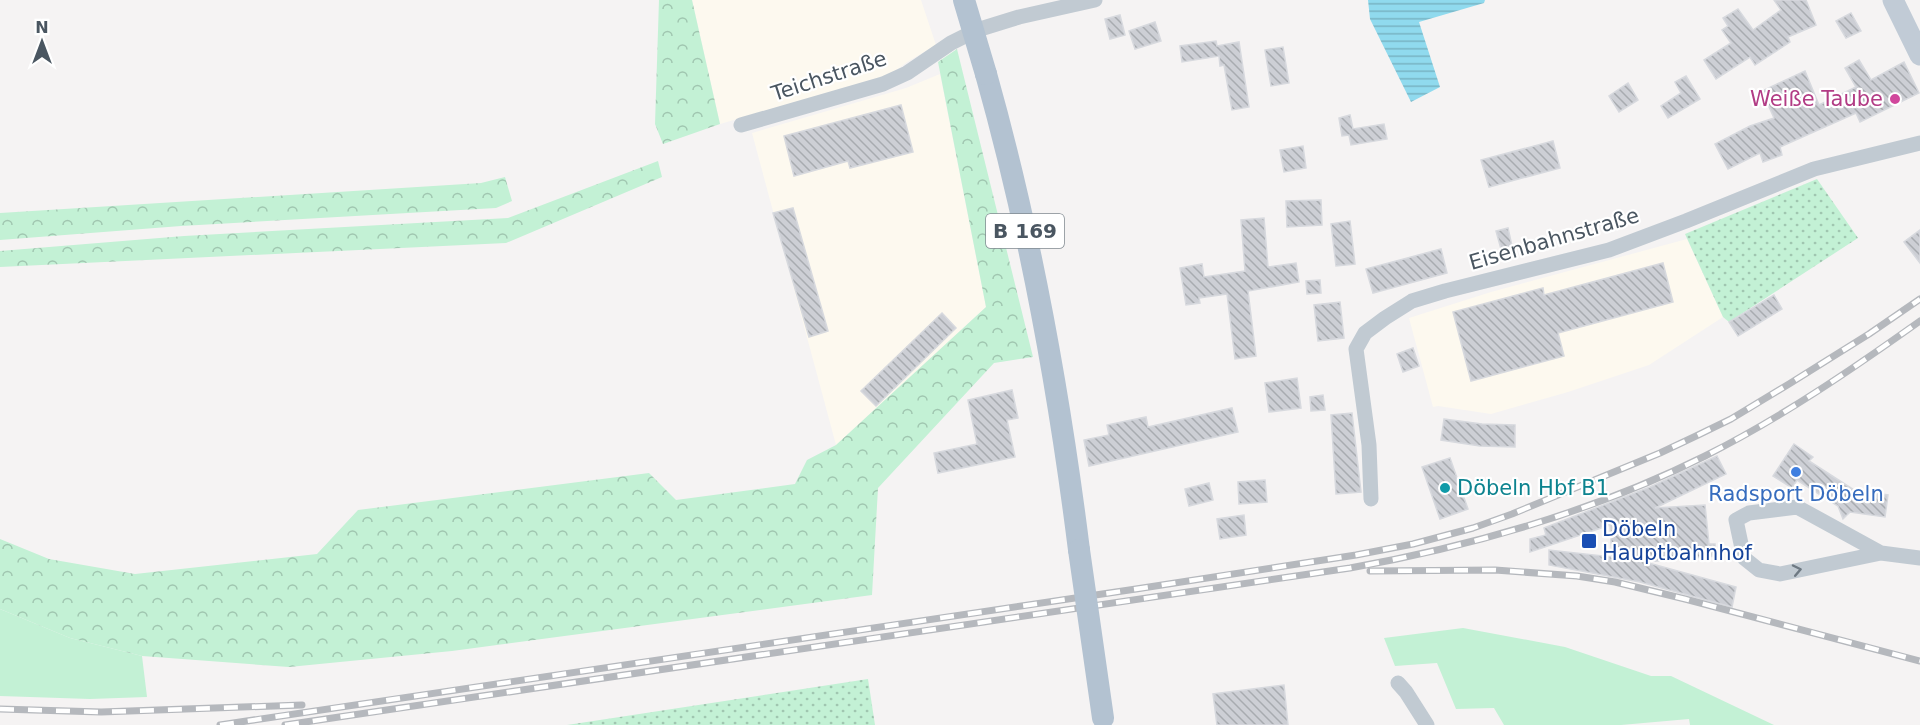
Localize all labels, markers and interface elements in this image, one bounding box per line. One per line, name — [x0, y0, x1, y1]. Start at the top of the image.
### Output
north arrow — [12, 12, 72, 72]
text: N — [35, 18, 49, 37]
street label: Teichstraße — [767, 46, 890, 106]
place label: Weiße Taube — [1750, 87, 1883, 111]
marker: Weiße Taube — [1888, 92, 1902, 106]
street label: Eisenbahnstraße — [1466, 203, 1642, 275]
road number: B 169 — [986, 214, 1064, 248]
marker: Radsport Döbeln — [1789, 465, 1803, 479]
place label: Döbeln Hbf B1 — [1457, 476, 1609, 500]
marker: Döbeln Hbf B1 — [1438, 481, 1452, 495]
place label: Radsport Döbeln — [1708, 482, 1884, 506]
place label: Döbeln Hauptbahnhof — [1602, 517, 1753, 565]
marker: Döbeln Hauptbahnhof — [1580, 532, 1598, 550]
one-way arrow — [1792, 564, 1802, 577]

